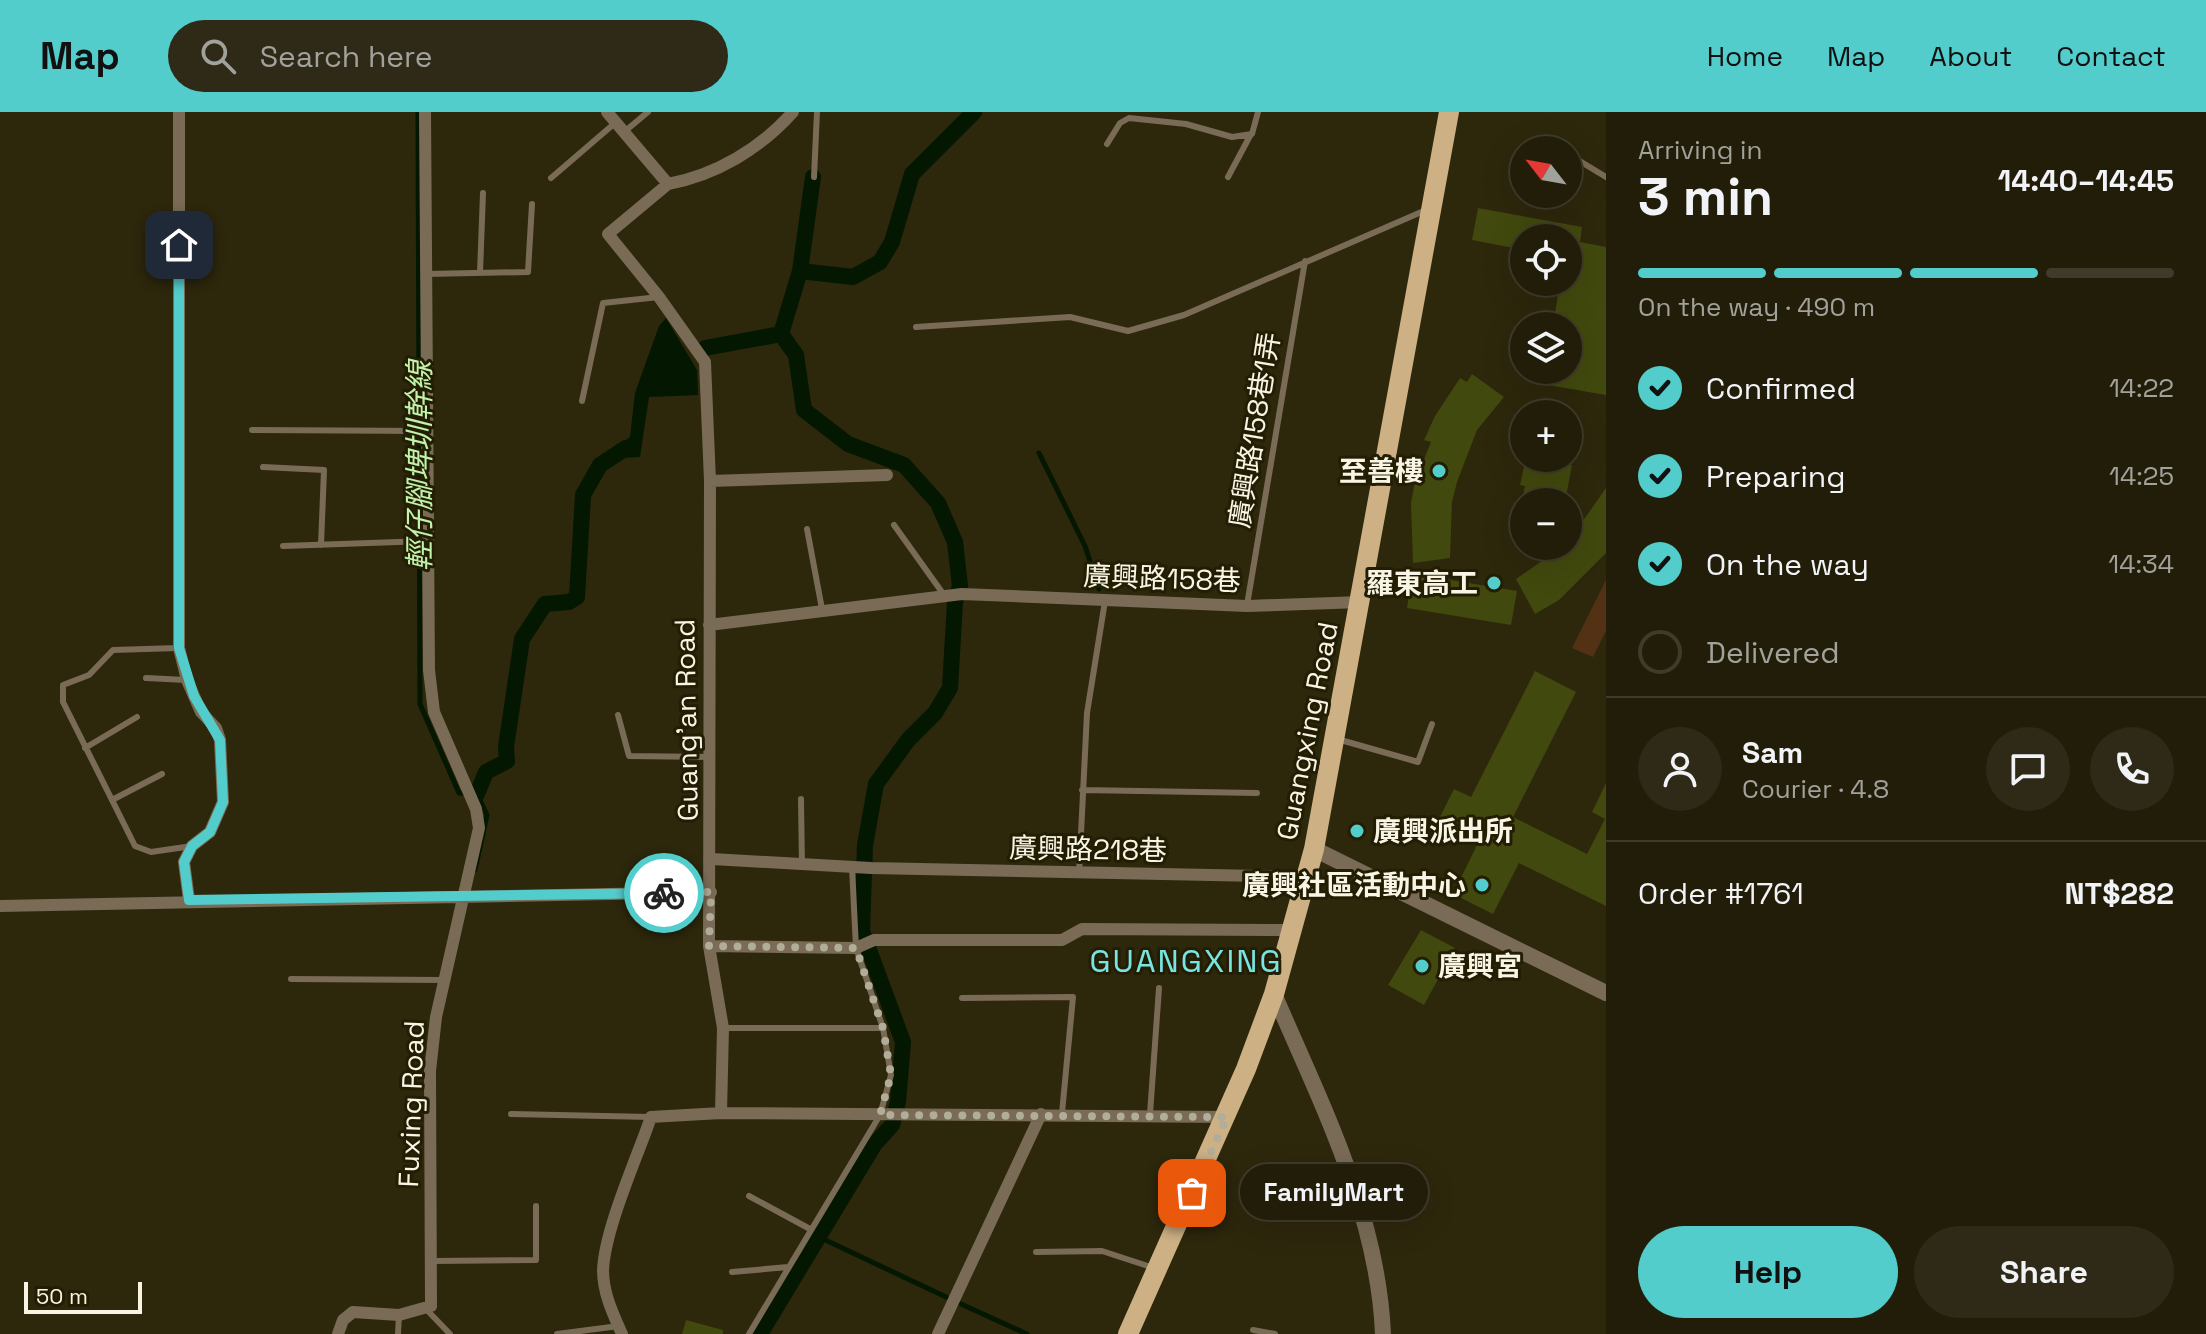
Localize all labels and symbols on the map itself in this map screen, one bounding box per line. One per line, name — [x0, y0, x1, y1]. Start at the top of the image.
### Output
north arrow — [1510, 136, 1582, 208]
pin — [145, 211, 213, 279]
street label: 廣興路158巷1弄 — [1221, 330, 1287, 530]
water label: 輕仔腳埤圳幹線 — [400, 358, 439, 571]
place label: 至善樓 — [1339, 453, 1423, 489]
marker: 至善樓 — [1430, 462, 1448, 480]
street label: 廣興路158巷 — [1082, 557, 1242, 599]
place label: 羅東高工 — [1366, 565, 1478, 601]
marker: 羅東高工 — [1485, 574, 1503, 592]
street label: Guang'an Road — [666, 618, 706, 822]
street label: Guangxing Road — [1268, 619, 1346, 843]
place label: 廣興派出所 — [1373, 813, 1513, 849]
marker: 廣興派出所 — [1348, 822, 1366, 840]
street label: 廣興路218巷 — [1009, 830, 1167, 868]
courier — [624, 853, 704, 933]
place label: 廣興社區活動中心 — [1242, 867, 1466, 903]
marker: 廣興社區活動中心 — [1473, 876, 1491, 894]
district label: GUANGXING — [1089, 941, 1283, 981]
place label: 廣興宮 — [1438, 948, 1522, 984]
marker: 廣興宮 — [1413, 957, 1431, 975]
street label: Fuxing Road — [390, 1020, 432, 1188]
pin — [1158, 1159, 1226, 1227]
callout: FamilyMart — [1240, 1165, 1428, 1221]
scale bar — [24, 1278, 142, 1314]

